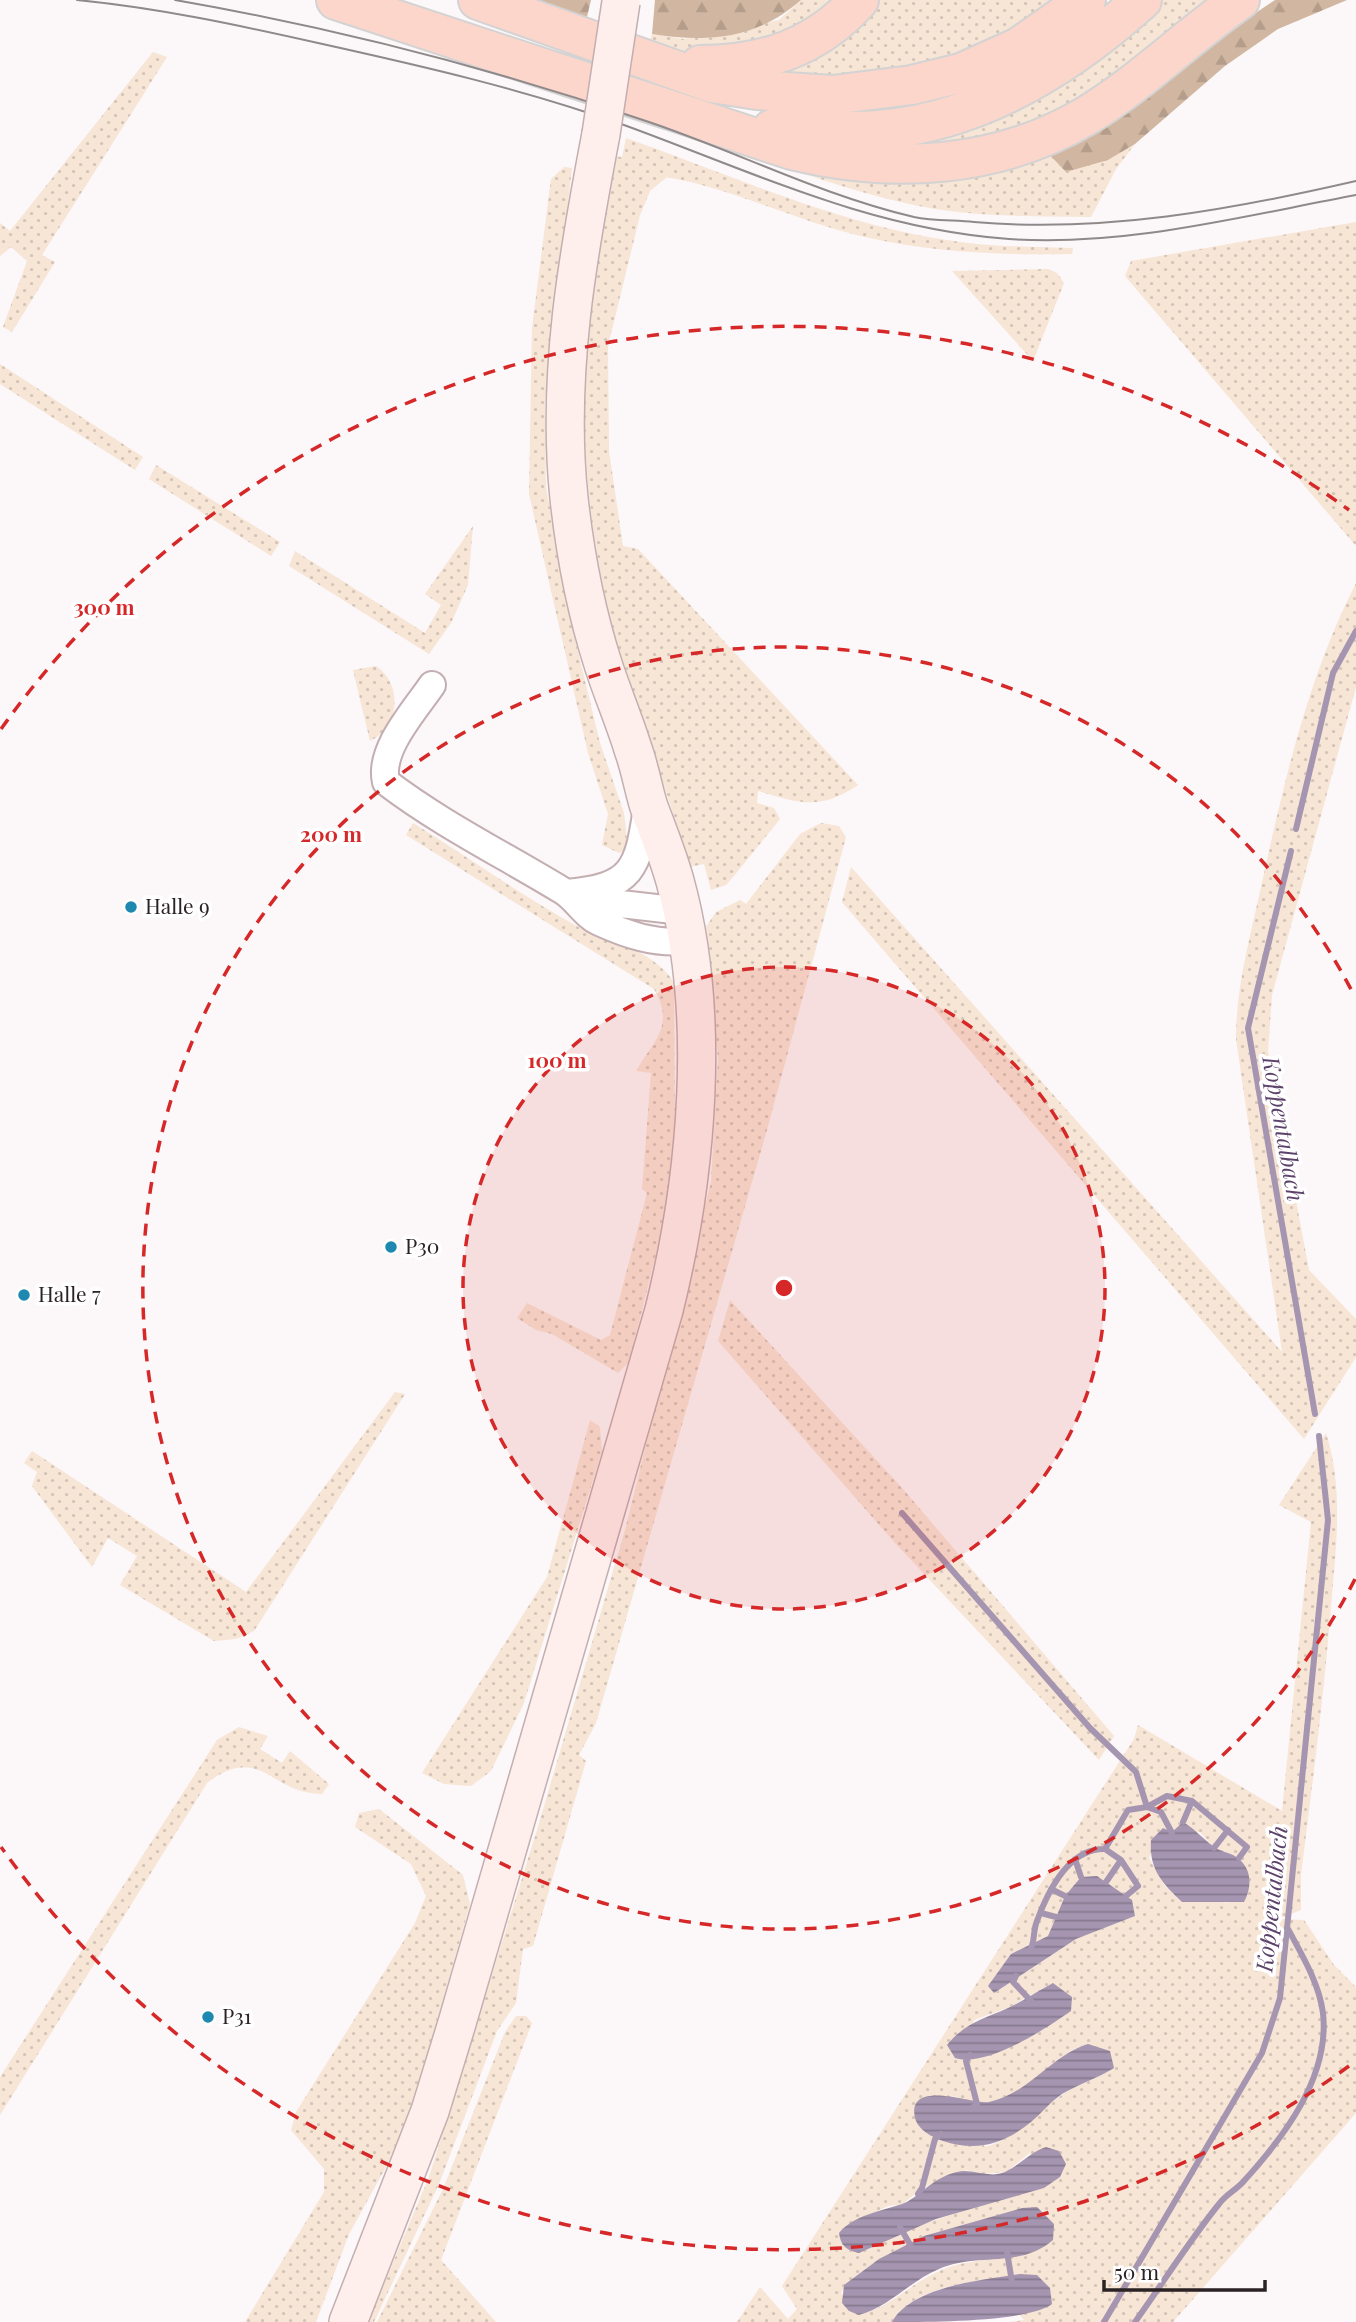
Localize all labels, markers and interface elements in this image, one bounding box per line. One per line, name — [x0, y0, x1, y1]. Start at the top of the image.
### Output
text: 300 m — [73, 592, 135, 620]
text: 200 m — [300, 819, 362, 847]
place label: Halle 9 — [145, 891, 210, 919]
marker: Halle 9 — [123, 899, 139, 915]
text: 100 m — [527, 1045, 587, 1073]
water label: Koppentalbach — [1256, 1053, 1312, 1204]
place label: P30 — [405, 1231, 439, 1259]
marker: P30 — [383, 1239, 399, 1255]
centre of rings — [772, 1276, 796, 1300]
place label: Halle 7 — [38, 1279, 101, 1307]
marker: Halle 7 — [16, 1287, 32, 1303]
water label: Koppentalbach — [1247, 1824, 1294, 1974]
place label: P31 — [222, 2001, 252, 2029]
marker: P31 — [200, 2009, 216, 2025]
scale bar — [1104, 2248, 1265, 2292]
text: 50 m — [1114, 2257, 1160, 2285]

